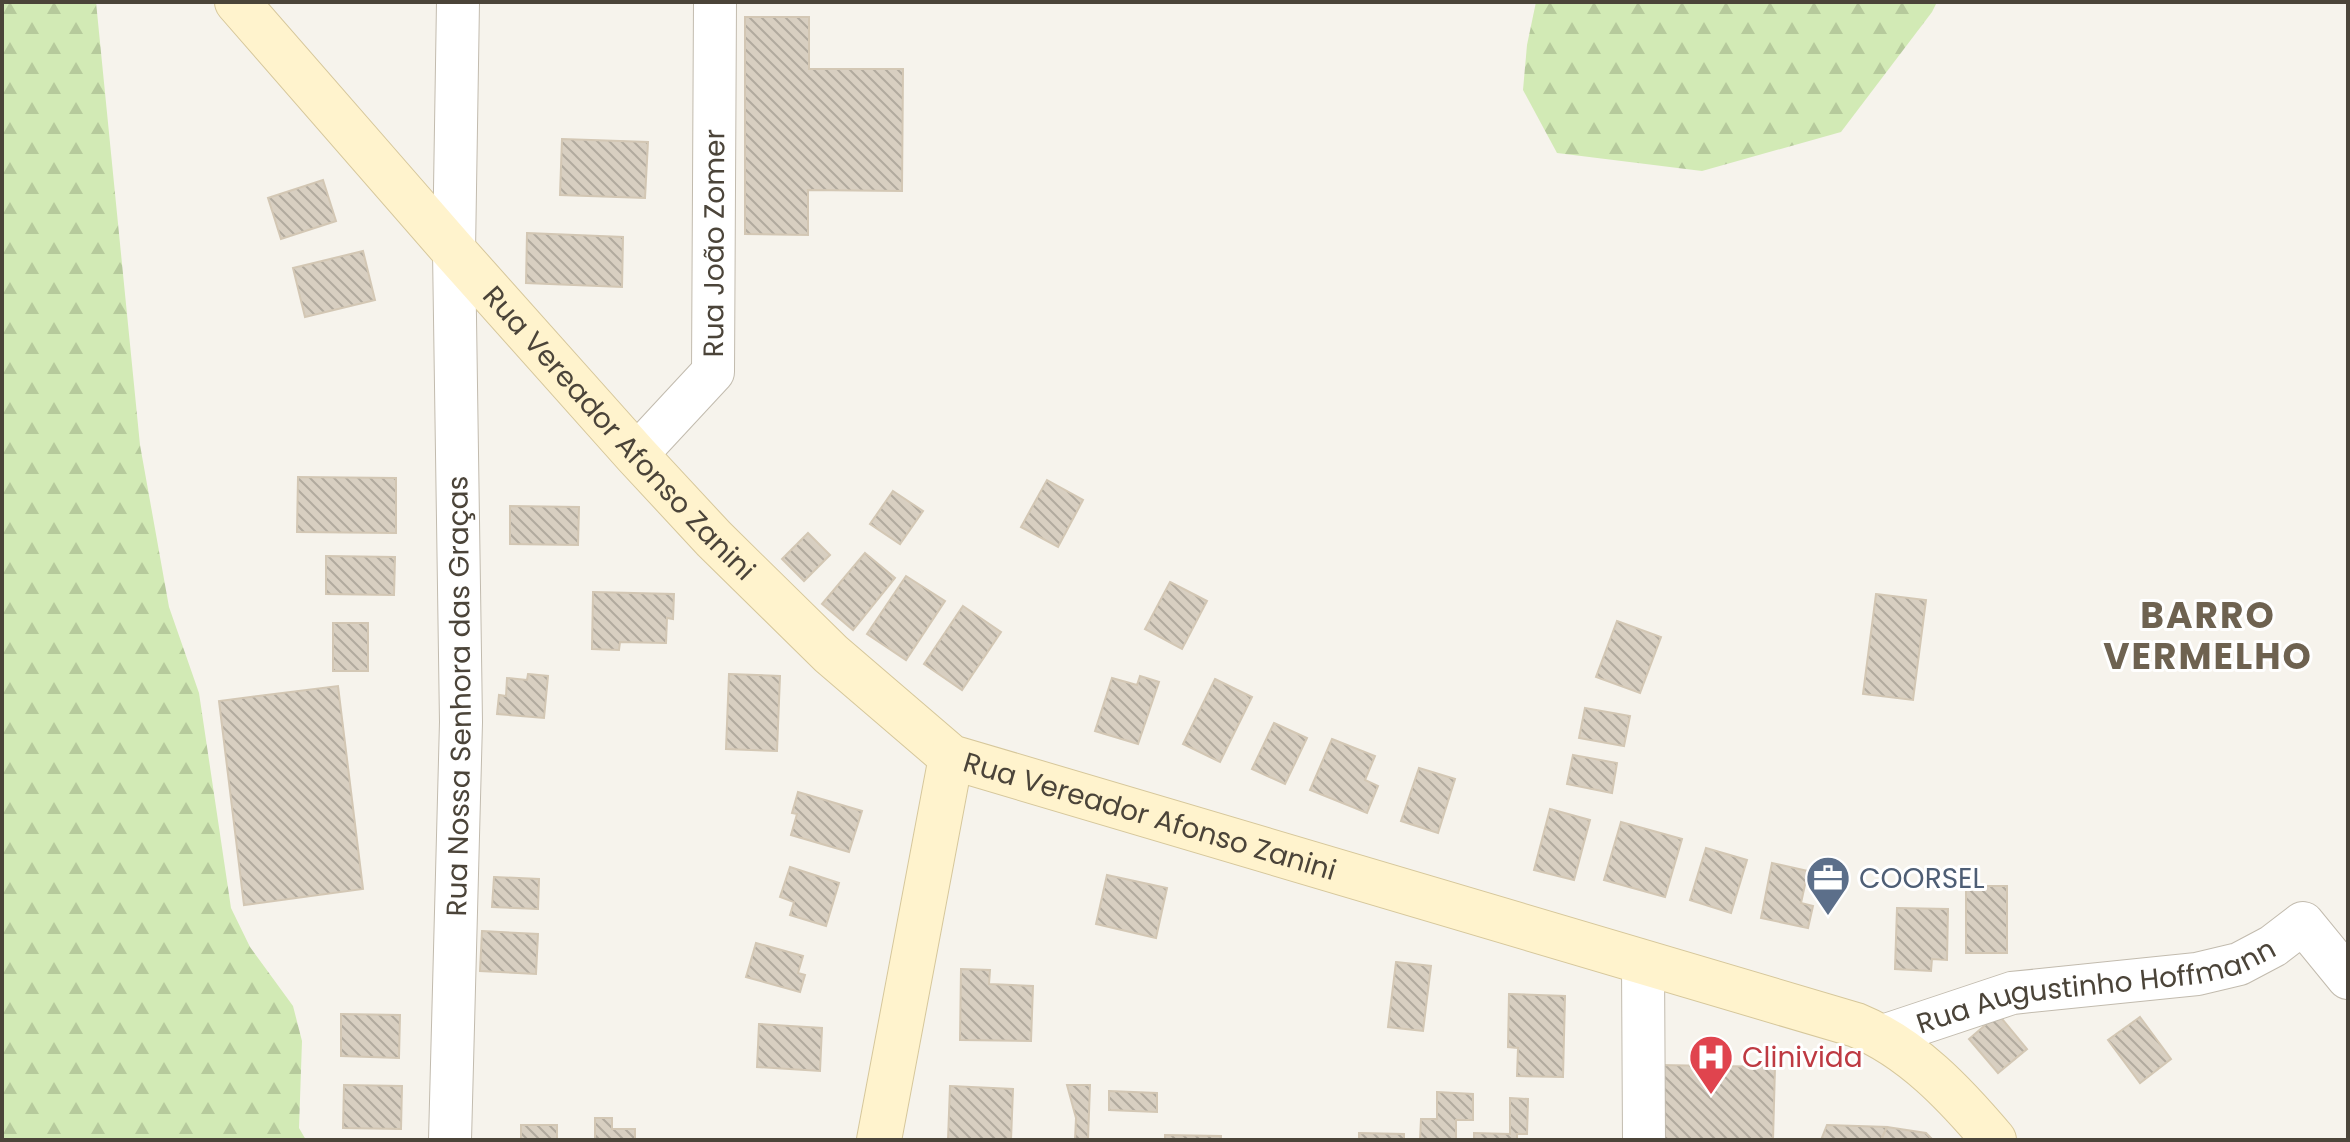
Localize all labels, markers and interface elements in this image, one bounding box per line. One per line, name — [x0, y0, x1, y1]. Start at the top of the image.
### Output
street label: Rua João Zomer — [694, 129, 734, 357]
street label: Rua Vereador Afonso Zanini — [474, 277, 764, 589]
street label: Rua Nossa Senhora das Graças — [437, 475, 481, 917]
district label: BARRO VERMELHO — [2103, 590, 2313, 682]
street label: Rua Vereador Afonso Zanini — [959, 743, 1341, 890]
office icon: COORSEL — [1804, 854, 1852, 917]
place label: COORSEL — [1859, 859, 1985, 898]
street label: Rua Augustinho Hoffmann — [1911, 929, 2282, 1043]
hospital icon: Clinivida — [1687, 1033, 1735, 1096]
place label: Clinivida — [1742, 1038, 1863, 1077]

